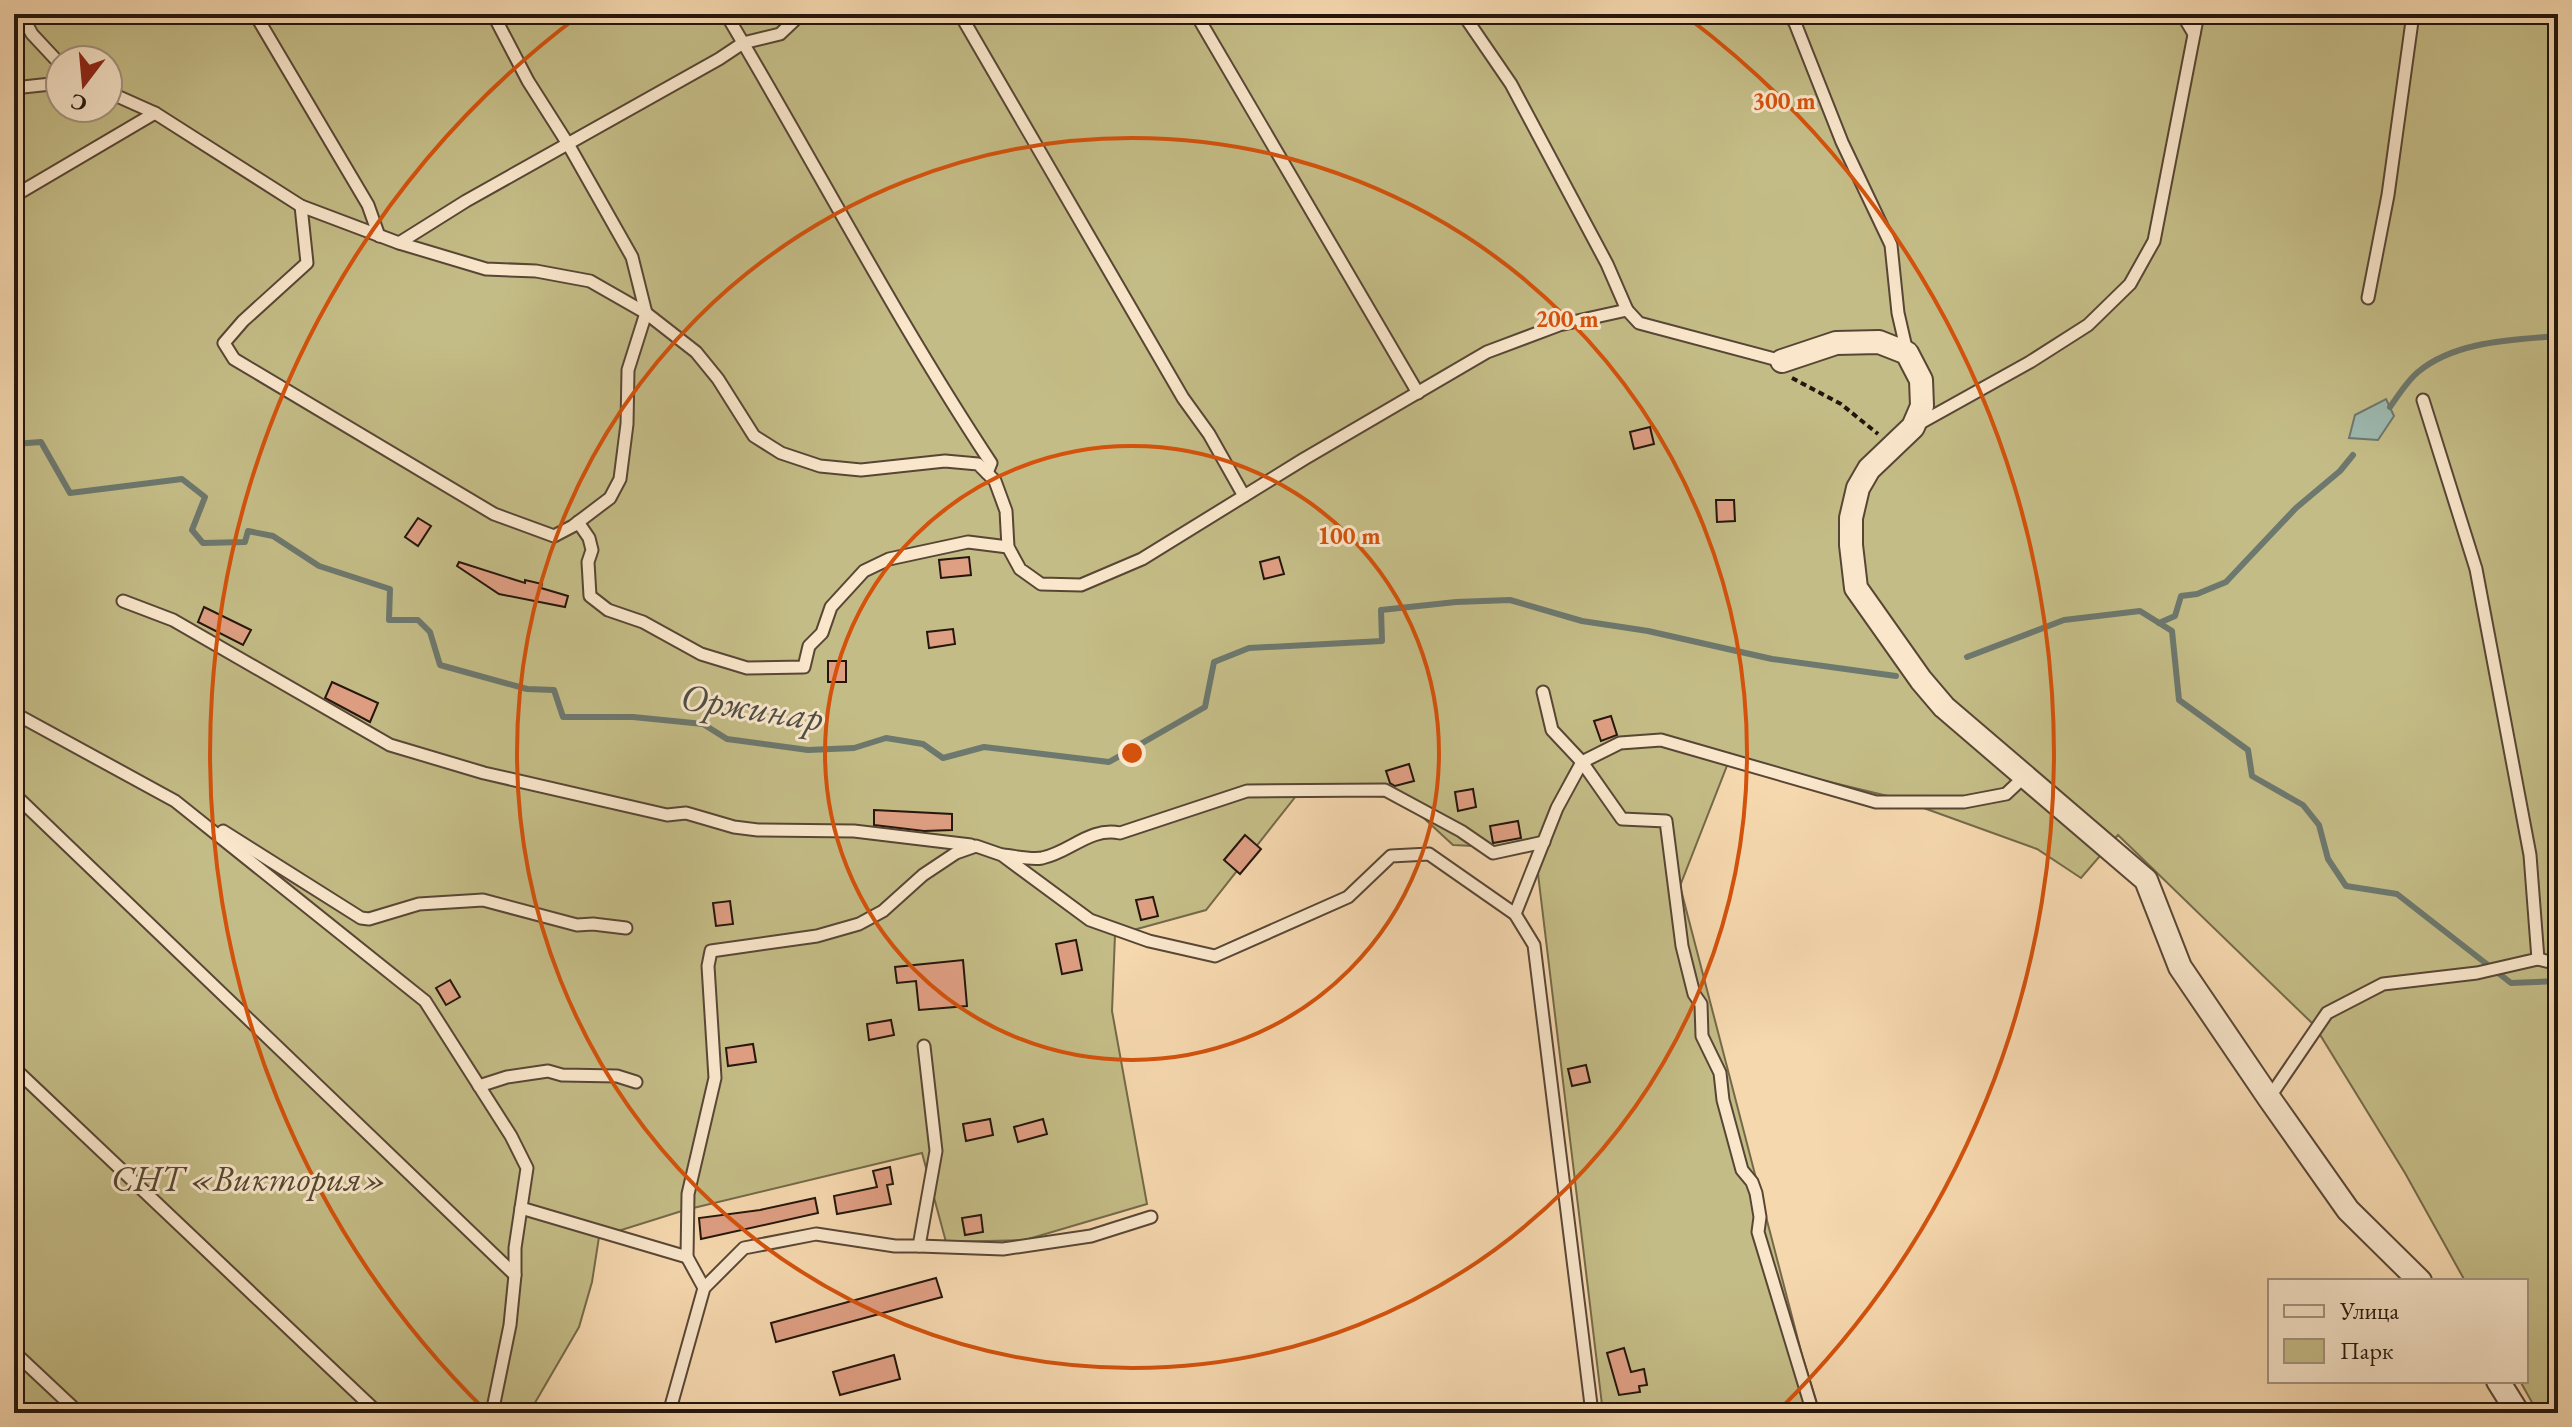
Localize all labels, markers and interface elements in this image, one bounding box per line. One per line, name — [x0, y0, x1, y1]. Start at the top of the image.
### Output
north arrow — [44, 44, 124, 124]
text: 300 m — [1752, 85, 1816, 116]
text: С — [67, 87, 90, 119]
text: 200 m — [1535, 303, 1599, 334]
text: 100 m — [1317, 520, 1381, 551]
water label: Оржинар — [677, 671, 827, 742]
centre of rings — [1118, 739, 1146, 767]
park label: СНТ «Виктория» — [111, 1155, 387, 1202]
legend — [2268, 1279, 2528, 1383]
text: Улица — [2339, 1295, 2399, 1326]
text: Парк — [2340, 1335, 2394, 1366]

